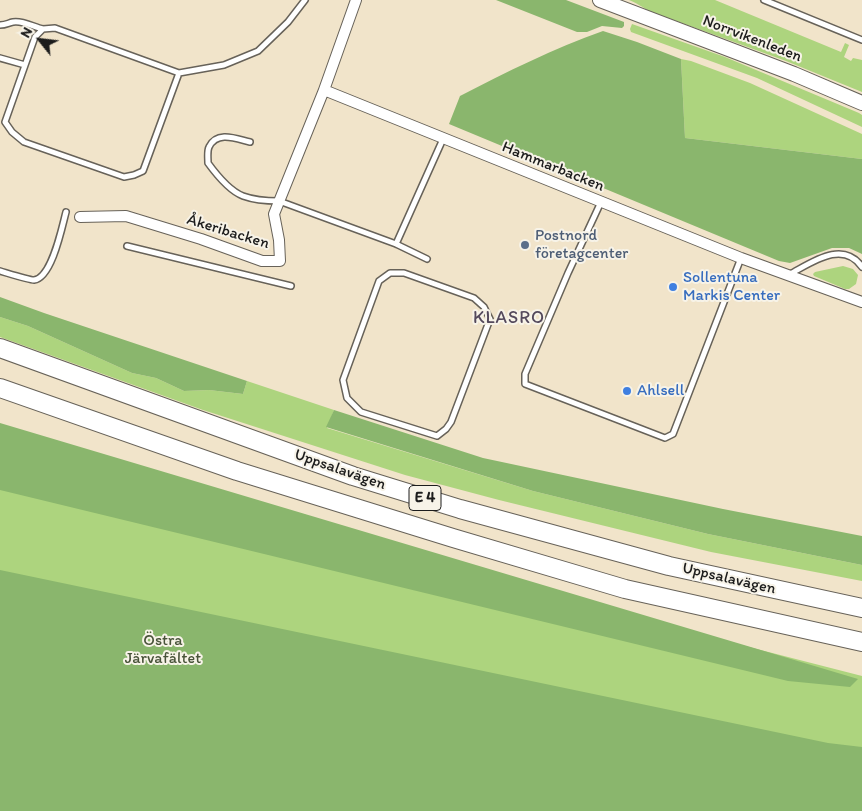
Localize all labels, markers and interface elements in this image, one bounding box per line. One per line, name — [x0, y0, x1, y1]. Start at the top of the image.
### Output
street label: Norrvikenleden — [700, 11, 804, 67]
north arrow — [15, 15, 65, 65]
text: N — [17, 24, 36, 41]
street label: Hammarbacken — [499, 138, 607, 196]
street label: Åkeribacken — [184, 210, 272, 254]
place label: Postnord företagcenter — [535, 226, 628, 264]
marker: Postnord företagcenter — [519, 239, 531, 251]
place label: Sollentuna Markis Center — [683, 268, 780, 306]
marker: Sollentuna Markis Center — [667, 281, 679, 293]
district label: KLASRO — [472, 307, 546, 329]
place label: Ahlsell — [637, 381, 684, 401]
marker: Ahlsell — [621, 385, 633, 397]
street label: Uppsalavägen — [292, 445, 388, 495]
road number: E 4 — [409, 486, 441, 510]
street label: Uppsalavägen — [680, 559, 778, 599]
park label: Östra Järvafältet — [125, 631, 201, 669]

